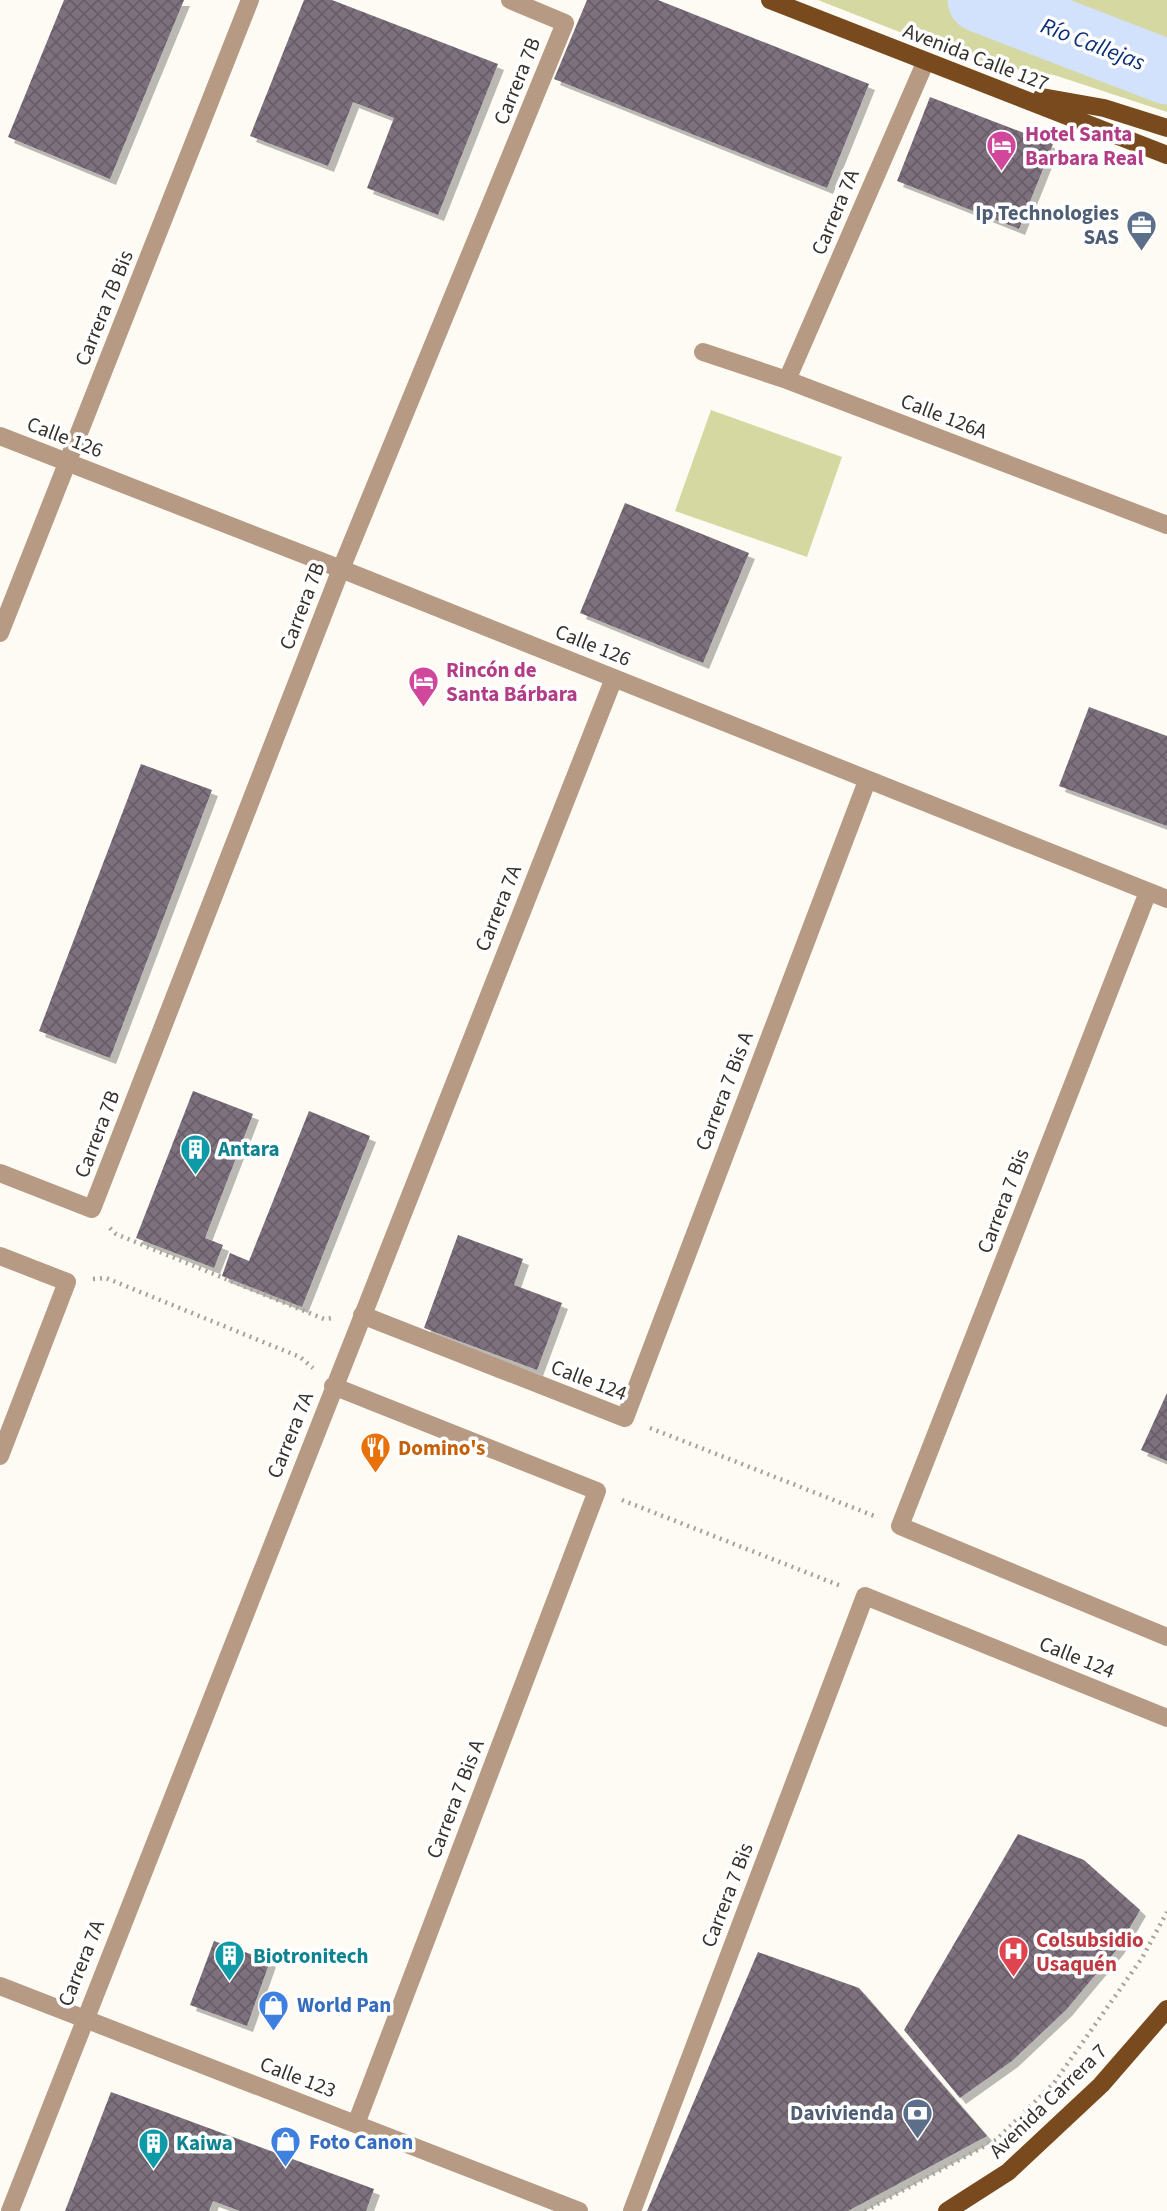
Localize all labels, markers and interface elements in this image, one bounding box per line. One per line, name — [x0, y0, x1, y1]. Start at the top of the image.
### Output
water label: Río Callejas — [1036, 9, 1150, 79]
street label: Avenida Calle 127 — [899, 15, 1053, 99]
street label: Carrera 7B — [486, 33, 548, 129]
place label: Hotel Santa Barbara Real — [1025, 119, 1143, 173]
hotel icon: Hotel Santa Barbara Real — [985, 129, 1019, 173]
street label: Carrera 7A — [803, 164, 867, 260]
place label: Ip Technologies SAS — [975, 198, 1119, 252]
office icon: Ip Technologies SAS — [1125, 208, 1159, 252]
street label: Carrera 7B Bis — [67, 246, 141, 370]
street label: Calle 126A — [896, 386, 992, 446]
street label: Calle 126 — [23, 409, 107, 465]
street label: Carrera 7B — [272, 558, 332, 654]
street label: Calle 126 — [551, 616, 635, 674]
place label: Rincón de Santa Bárbara — [446, 655, 577, 709]
hotel icon: Rincón de Santa Bárbara — [406, 665, 440, 709]
street label: Carrera 7A — [467, 860, 529, 956]
street label: Carrera 7 Bis A — [688, 1026, 761, 1155]
street label: Carrera 7B — [67, 1086, 127, 1182]
building icon: Antara — [178, 1132, 212, 1176]
place label: Antara — [217, 1134, 280, 1164]
street label: Carrera 7 Bis — [969, 1144, 1037, 1258]
street label: Calle 124 — [547, 1352, 631, 1408]
street label: Carrera 7A — [259, 1387, 321, 1483]
restaurant icon: Domino's — [358, 1431, 392, 1475]
place label: Domino's — [398, 1433, 485, 1463]
street label: Calle 124 — [1035, 1628, 1119, 1686]
street label: Carrera 7 Bis A — [419, 1734, 492, 1863]
street label: Carrera 7 Bis — [693, 1838, 761, 1952]
street label: Carrera 7A — [50, 1915, 112, 2011]
place label: Colsubsidio Usaquén — [1036, 1925, 1144, 1979]
hospital icon: Colsubsidio Usaquén — [996, 1935, 1030, 1979]
building icon: Biotronitech — [213, 1939, 247, 1983]
place label: Biotronitech — [253, 1941, 369, 1971]
shop icon: World Pan — [257, 1988, 291, 2032]
place label: World Pan — [297, 1990, 391, 2020]
street label: Avenida Carrera 7 — [982, 2037, 1114, 2165]
street label: Calle 123 — [256, 2049, 340, 2105]
bank icon: Davivienda — [900, 2096, 934, 2140]
place label: Davivienda — [790, 2098, 894, 2128]
shop icon: Foto Canon — [269, 2125, 303, 2169]
building icon: Kaiwa — [136, 2126, 170, 2170]
place label: Foto Canon — [309, 2127, 413, 2157]
place label: Kaiwa — [176, 2128, 233, 2158]

